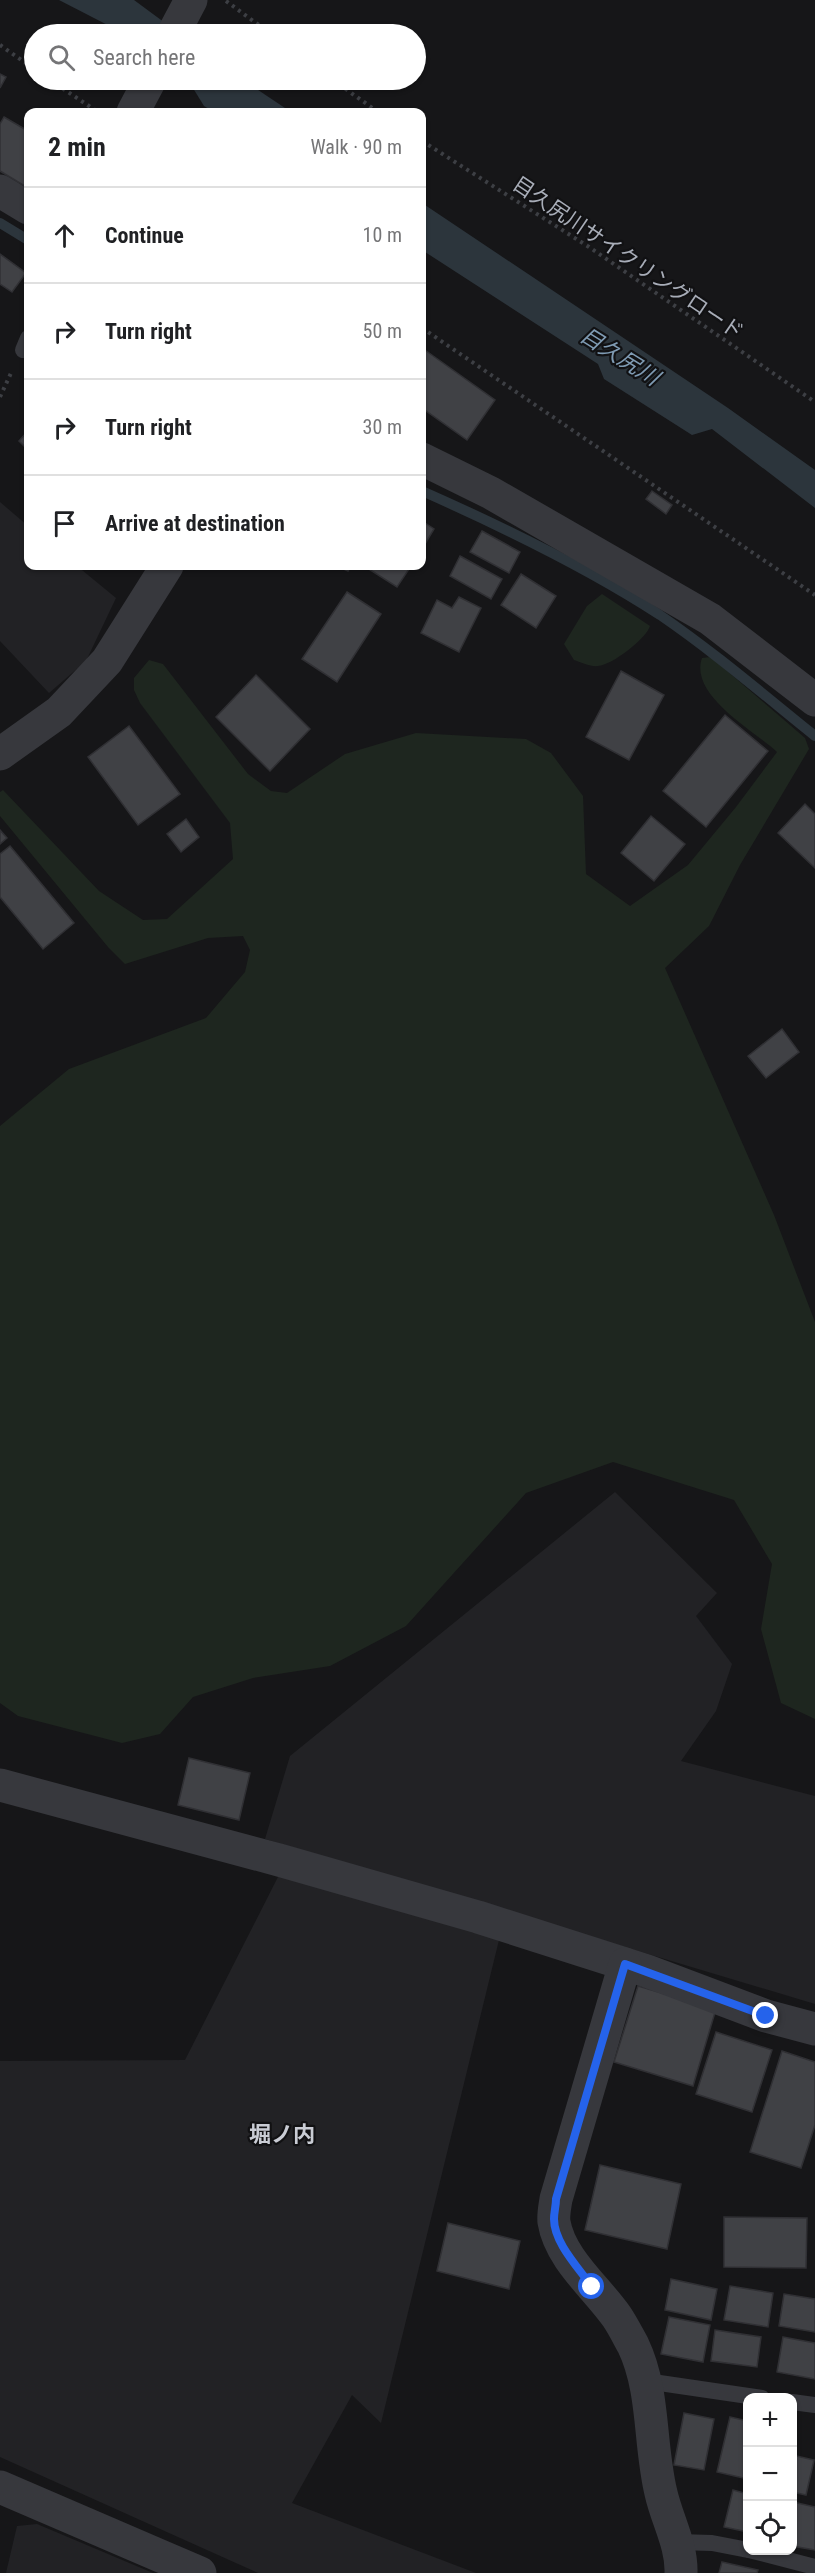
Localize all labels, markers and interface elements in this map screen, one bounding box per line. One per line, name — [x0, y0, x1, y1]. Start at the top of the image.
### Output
search box — [24, 24, 426, 90]
icon: search — [45, 41, 78, 74]
text: Search here — [93, 45, 195, 70]
text: 2 min — [48, 132, 106, 162]
text: Walk · 90 m — [310, 135, 402, 159]
street label: 目久尻川サイクリングロード — [508, 172, 748, 344]
icon: ahead — [48, 219, 81, 252]
text: Continue — [105, 223, 184, 248]
text: 10 m — [363, 223, 402, 247]
icon: right — [48, 315, 81, 348]
text: Turn right — [105, 319, 192, 344]
text: 50 m — [363, 319, 402, 343]
water label: 目久尻川 — [576, 323, 665, 391]
icon: right — [48, 411, 81, 444]
text: Turn right — [105, 415, 192, 440]
text: 30 m — [363, 415, 402, 439]
icon: arrive — [48, 507, 81, 540]
text: Arrive at destination — [105, 511, 285, 536]
route end — [752, 2002, 778, 2028]
district label: 堀ノ内 — [249, 2122, 315, 2147]
route start — [578, 2273, 604, 2299]
map controls — [743, 2393, 797, 2555]
button: + — [743, 2393, 797, 2447]
button: − — [743, 2447, 797, 2501]
button: locate — [743, 2501, 797, 2555]

